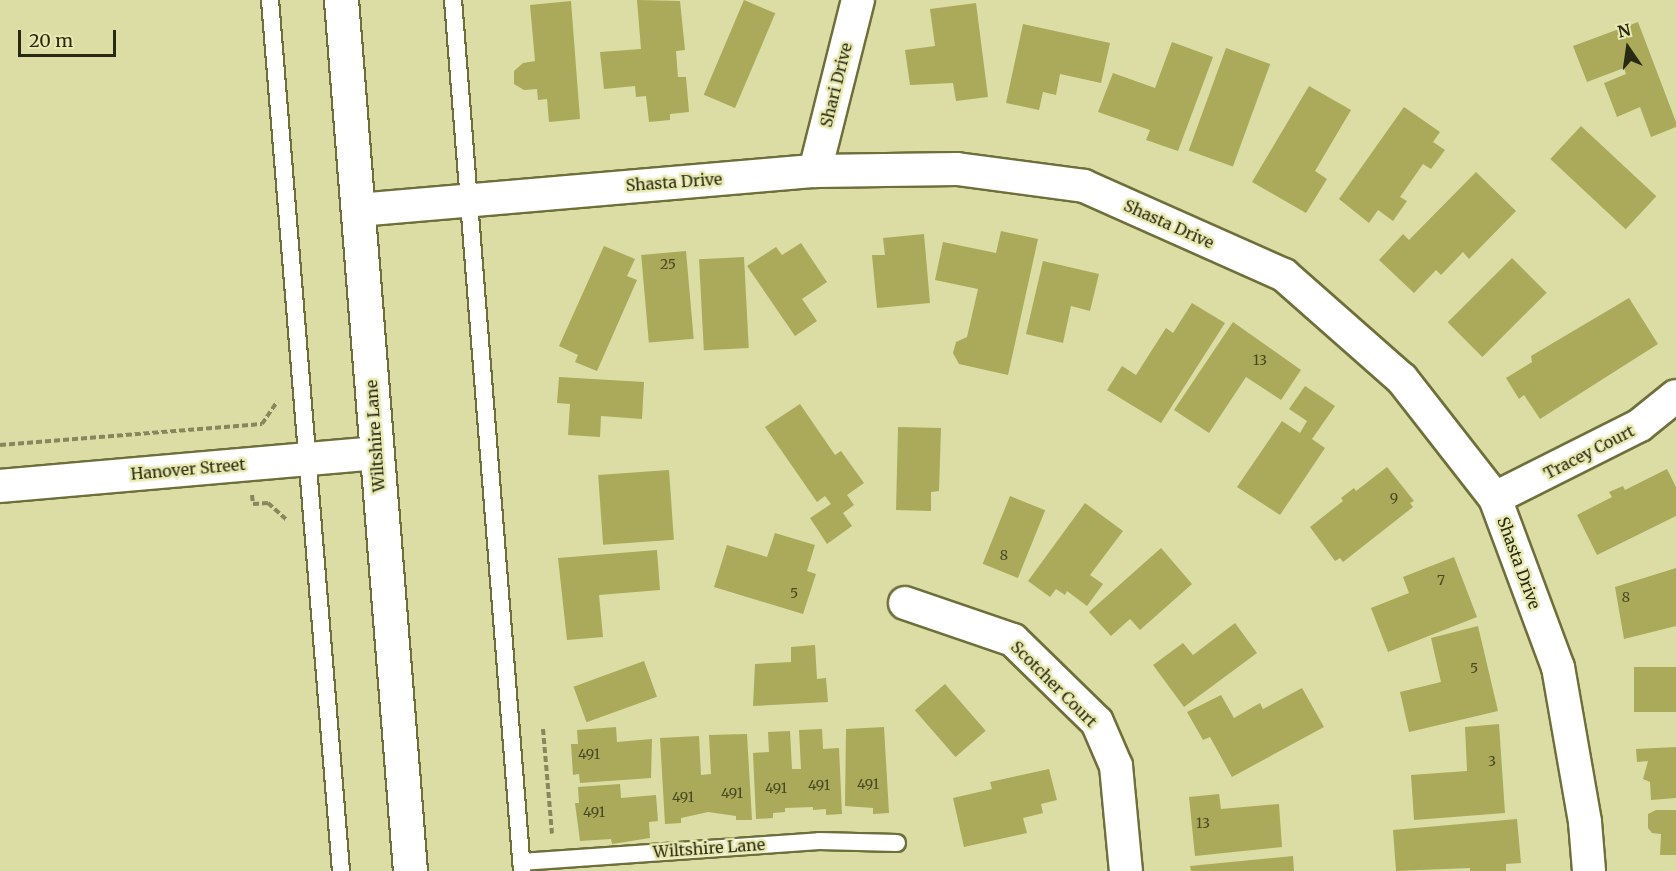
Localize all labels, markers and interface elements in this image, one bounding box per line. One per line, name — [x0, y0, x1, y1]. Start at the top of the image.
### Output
scale bar — [21, 18, 118, 56]
north arrow — [1598, 18, 1658, 78]
text: N — [1616, 19, 1632, 42]
text: 20 m — [29, 29, 73, 52]
street label: Shari Drive — [816, 41, 856, 129]
street label: Shasta Drive — [625, 169, 723, 195]
street label: Shasta Drive — [1121, 196, 1217, 252]
house number: 25 — [660, 256, 676, 272]
house number: 13 — [1253, 352, 1267, 368]
street label: Wiltshire Lane — [362, 379, 388, 493]
street label: Tracey Court — [1540, 421, 1638, 483]
street label: Hanover Street — [130, 454, 246, 484]
house number: 9 — [1390, 490, 1398, 506]
street label: Shasta Drive — [1493, 514, 1545, 612]
house number: 8 — [1000, 547, 1008, 563]
house number: 7 — [1437, 572, 1445, 588]
house number: 5 — [790, 585, 798, 601]
house number: 8 — [1622, 589, 1630, 605]
street label: Scotcher Court — [1007, 637, 1101, 731]
house number: 5 — [1470, 660, 1478, 676]
house number: 491 — [578, 746, 600, 762]
house number: 3 — [1488, 753, 1496, 769]
house number: 491 — [857, 776, 879, 792]
house number: 491 — [808, 777, 830, 793]
house number: 491 — [765, 780, 787, 796]
house number: 491 — [721, 785, 743, 801]
house number: 491 — [672, 789, 694, 805]
house number: 491 — [583, 804, 605, 820]
house number: 13 — [1196, 815, 1210, 831]
street label: Wiltshire Lane — [652, 835, 766, 861]

